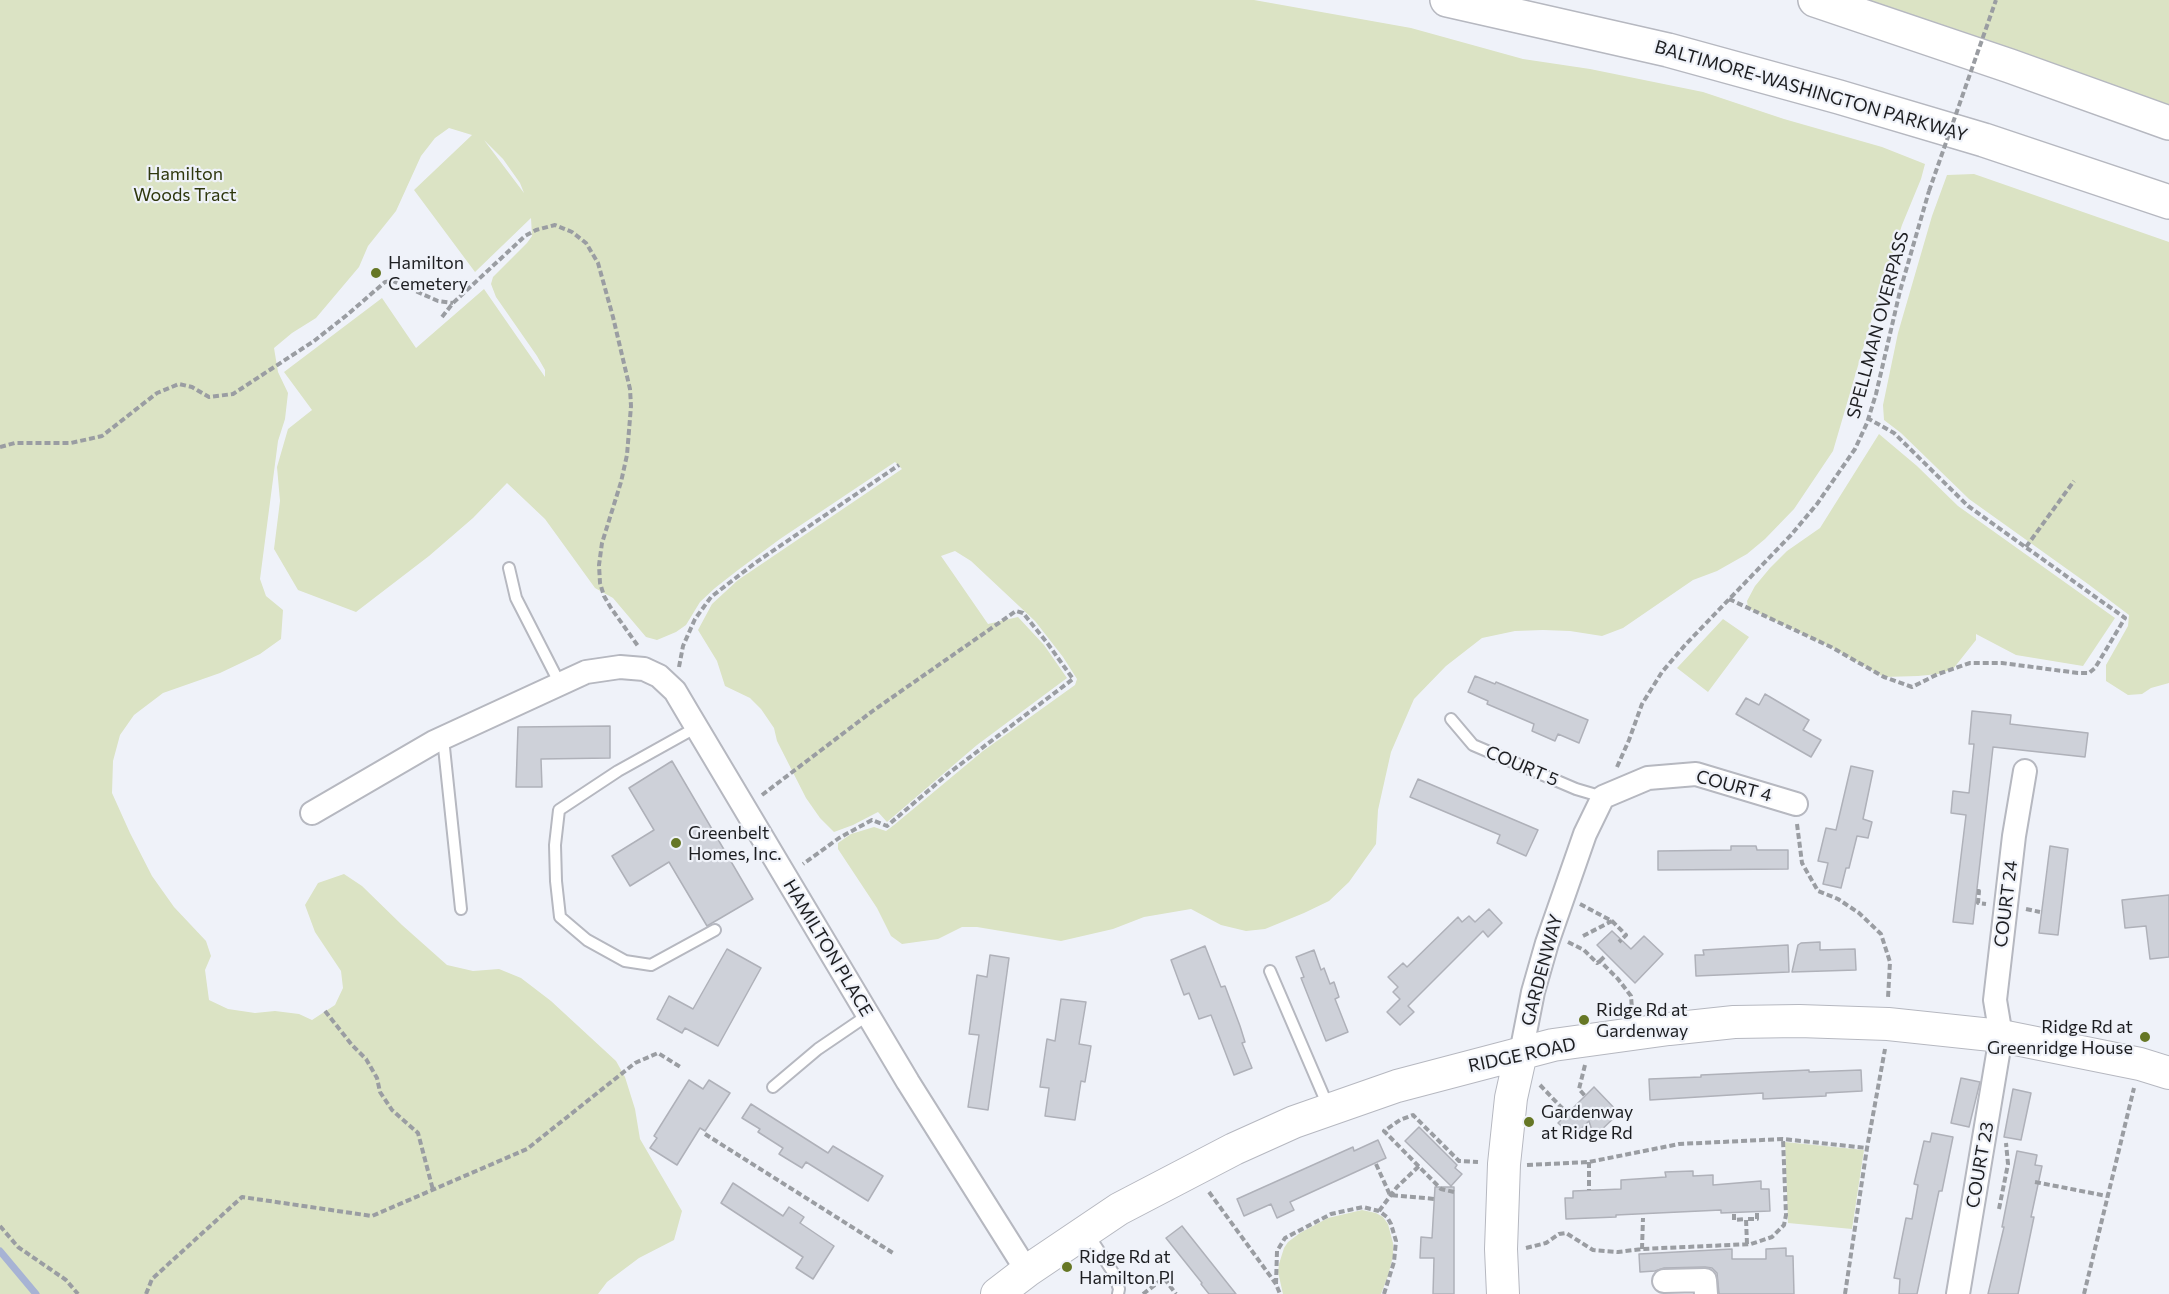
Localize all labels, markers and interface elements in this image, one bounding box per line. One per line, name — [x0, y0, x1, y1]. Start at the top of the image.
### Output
street label: BALTIMORE-WASHINGTON PARKWAY — [1652, 36, 1970, 146]
park label: Hamilton Woods Tract — [133, 163, 237, 206]
street label: SPELLMAN OVERPASS — [1843, 229, 1913, 421]
place label: Hamilton Cemetery — [388, 252, 468, 294]
marker: Hamilton Cemetery — [369, 266, 383, 280]
street label: COURT 5 — [1482, 741, 1562, 791]
street label: COURT 4 — [1694, 766, 1774, 806]
place label: Greenbelt Homes, Inc. — [688, 822, 782, 864]
marker: Greenbelt Homes, Inc. — [669, 836, 683, 850]
street label: COURT 24 — [1990, 859, 2022, 949]
street label: HAMILTON PLACE — [779, 876, 877, 1020]
street label: GARDENWAY — [1517, 912, 1567, 1028]
place label: Ridge Rd at Gardenway — [1596, 999, 1688, 1042]
marker: Ridge Rd at Gardenway — [1577, 1013, 1591, 1027]
place label: Ridge Rd at Greenridge House — [1987, 1016, 2133, 1058]
marker: Ridge Rd at Greenridge House — [2138, 1030, 2152, 1044]
street label: RIDGE ROAD — [1466, 1033, 1578, 1077]
place label: Gardenway at Ridge Rd — [1541, 1101, 1633, 1144]
marker: Gardenway at Ridge Rd — [1522, 1115, 1536, 1129]
street label: COURT 23 — [1962, 1120, 1998, 1210]
place label: Ridge Rd at Hamilton Pl — [1079, 1246, 1174, 1288]
marker: Ridge Rd at Hamilton Pl — [1060, 1260, 1074, 1274]

